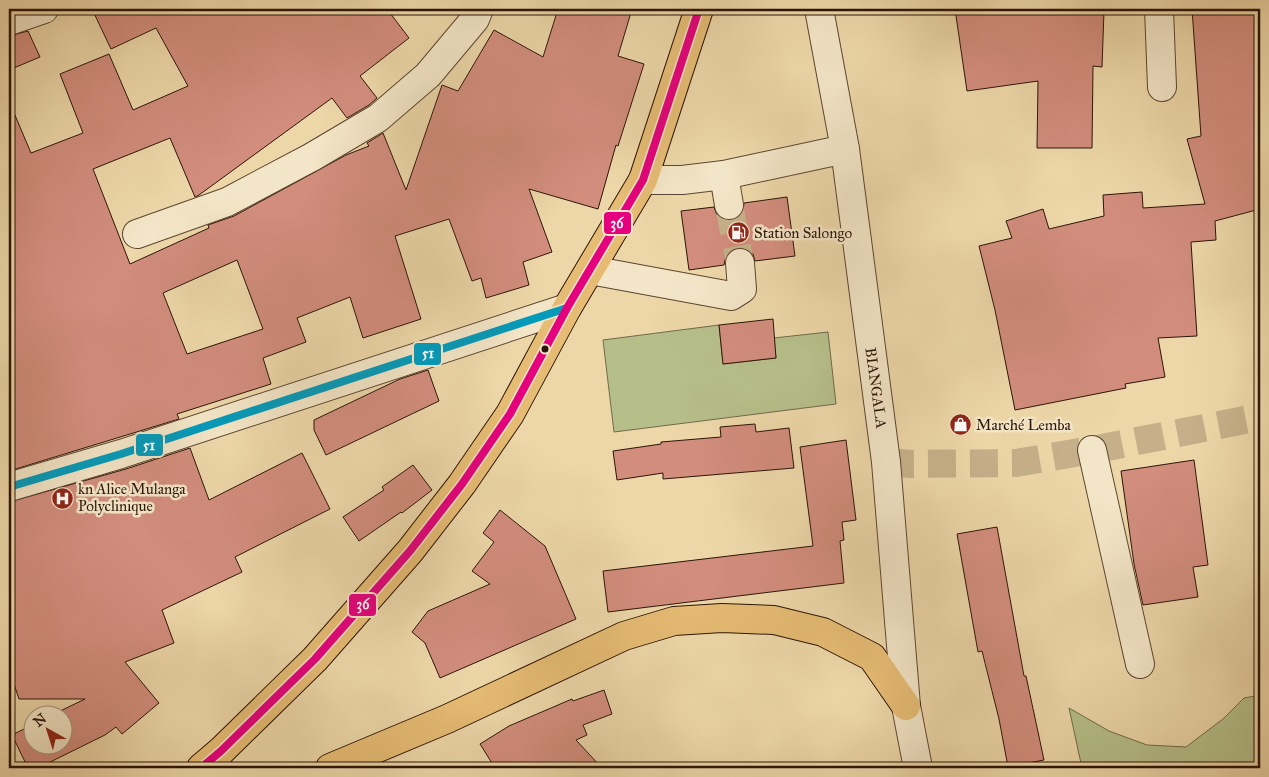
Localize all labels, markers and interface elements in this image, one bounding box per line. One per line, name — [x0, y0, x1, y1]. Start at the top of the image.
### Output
line badge: 36 — [603, 211, 632, 235]
text: 36 — [611, 215, 624, 233]
fuel station icon: Station Salongo — [726, 221, 750, 245]
place label: Station Salongo — [754, 224, 852, 242]
line badge: 51 — [413, 342, 442, 366]
unlabelled marker — [540, 344, 550, 354]
text: 51 — [422, 345, 434, 362]
street label: BIANGALA — [861, 346, 891, 430]
shop icon: Marché Lemba — [948, 413, 972, 437]
place label: Marché Lemba — [976, 416, 1072, 434]
line badge: 51 — [135, 433, 164, 457]
text: 51 — [143, 437, 155, 454]
place label: kn Alice Mulanga Polyclinique — [78, 480, 186, 516]
hospital icon: kn Alice Mulanga Polyclinique — [50, 486, 74, 510]
line badge: 36 — [348, 593, 377, 617]
text: 36 — [357, 596, 370, 614]
north arrow — [22, 704, 72, 754]
text: N — [30, 710, 50, 731]

